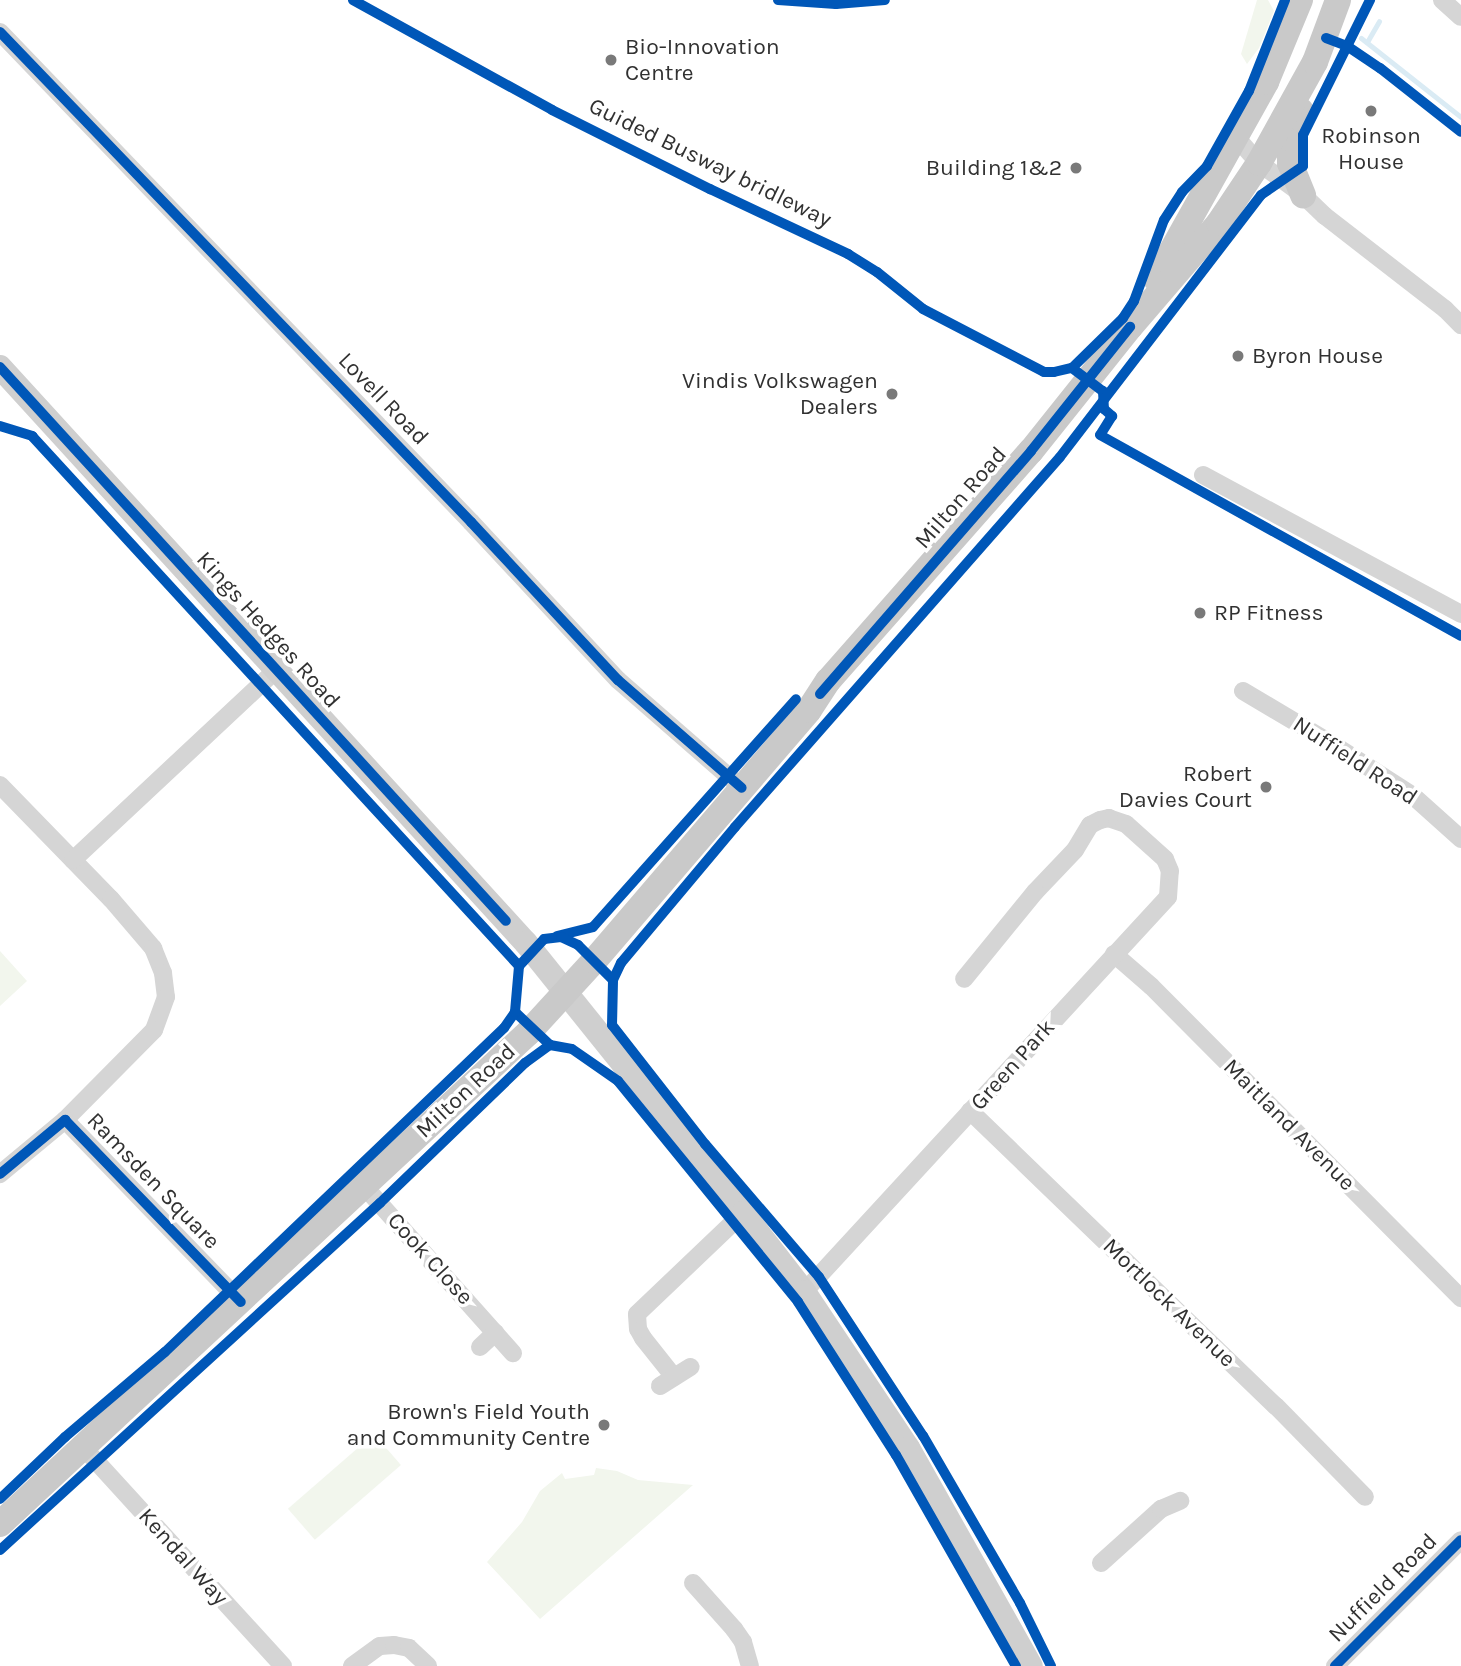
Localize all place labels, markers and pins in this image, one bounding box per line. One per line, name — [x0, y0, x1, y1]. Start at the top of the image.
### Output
place label: Bio-Innovation Centre — [625, 33, 780, 87]
marker: Bio-Innovation Centre — [603, 52, 619, 68]
marker: Robinson House — [1363, 103, 1379, 119]
place label: Robinson House — [1321, 122, 1421, 176]
place label: Building 1&2 — [926, 154, 1062, 182]
marker: Building 1&2 — [1068, 160, 1084, 176]
place label: Byron House — [1252, 342, 1383, 370]
marker: Byron House — [1230, 348, 1246, 364]
place label: Vindis Volkswagen Dealers — [682, 367, 878, 421]
marker: Vindis Volkswagen Dealers — [884, 386, 900, 402]
place label: RP Fitness — [1214, 599, 1324, 627]
marker: RP Fitness — [1192, 605, 1208, 621]
place label: Robert Davies Court — [1119, 760, 1252, 814]
marker: Robert Davies Court — [1258, 779, 1274, 795]
place label: Brown's Field Youth and Community Centre — [347, 1398, 590, 1452]
marker: Brown's Field Youth and Community Centre — [596, 1417, 612, 1433]

